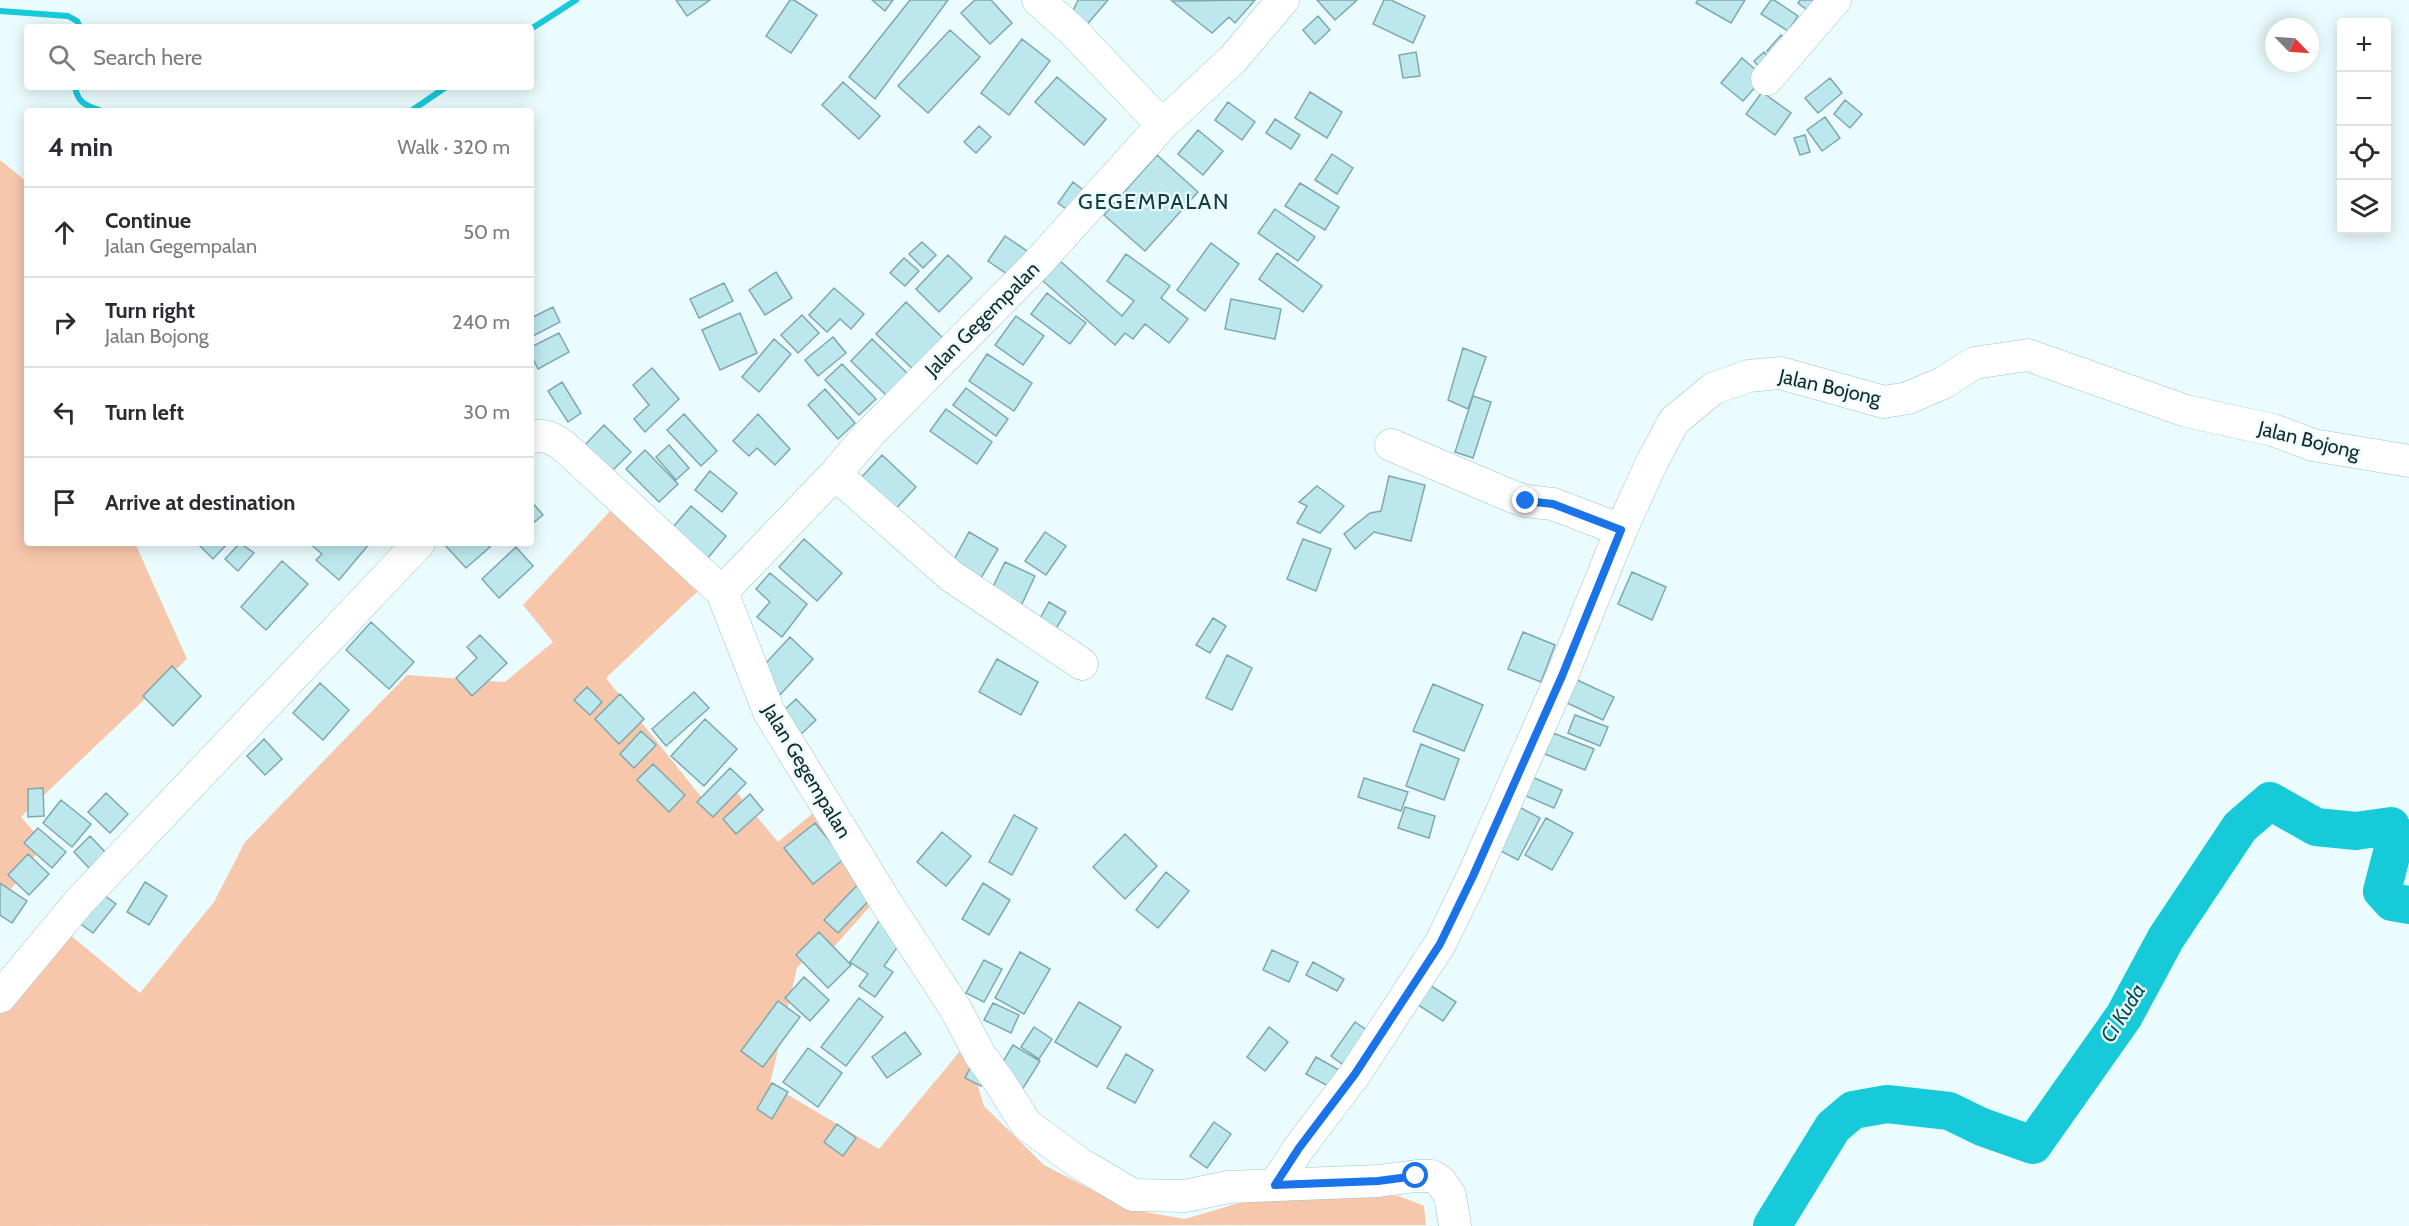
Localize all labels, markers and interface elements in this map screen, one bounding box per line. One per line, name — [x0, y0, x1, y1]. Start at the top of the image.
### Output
north arrow — [2265, 18, 2319, 72]
map controls — [2337, 18, 2391, 234]
button: + — [2337, 18, 2391, 72]
search box — [24, 24, 534, 90]
icon: search — [45, 41, 78, 74]
text: Search here — [93, 44, 202, 71]
button: − — [2337, 72, 2391, 126]
button: locate — [2337, 126, 2391, 180]
text: 4 min — [48, 131, 113, 163]
text: Walk · 320 m — [398, 135, 510, 159]
button: layers — [2337, 180, 2391, 234]
district label: GEGEMPALAN — [1078, 188, 1230, 215]
text: Continue — [105, 207, 191, 234]
icon: ahead — [48, 216, 81, 249]
text: 50 m — [463, 220, 510, 244]
text: Jalan Gegempalan — [105, 234, 257, 258]
street label: Jalan Gegempalan — [919, 257, 1044, 382]
text: Turn right — [105, 297, 195, 324]
icon: right — [48, 306, 81, 339]
text: 240 m — [452, 310, 510, 334]
text: Jalan Bojong — [105, 324, 209, 348]
street label: Jalan Bojong — [1776, 363, 1884, 411]
icon: left — [48, 396, 81, 429]
text: Turn left — [105, 399, 184, 426]
text: 30 m — [463, 400, 510, 424]
street label: Jalan Bojong — [2255, 416, 2363, 464]
icon: arrive — [48, 486, 81, 519]
route end — [1512, 487, 1538, 513]
text: Arrive at destination — [105, 489, 295, 516]
street label: Jalan Gegempalan — [757, 699, 856, 842]
water label: Ci Kuda — [2095, 979, 2150, 1047]
route start — [1402, 1162, 1428, 1188]

